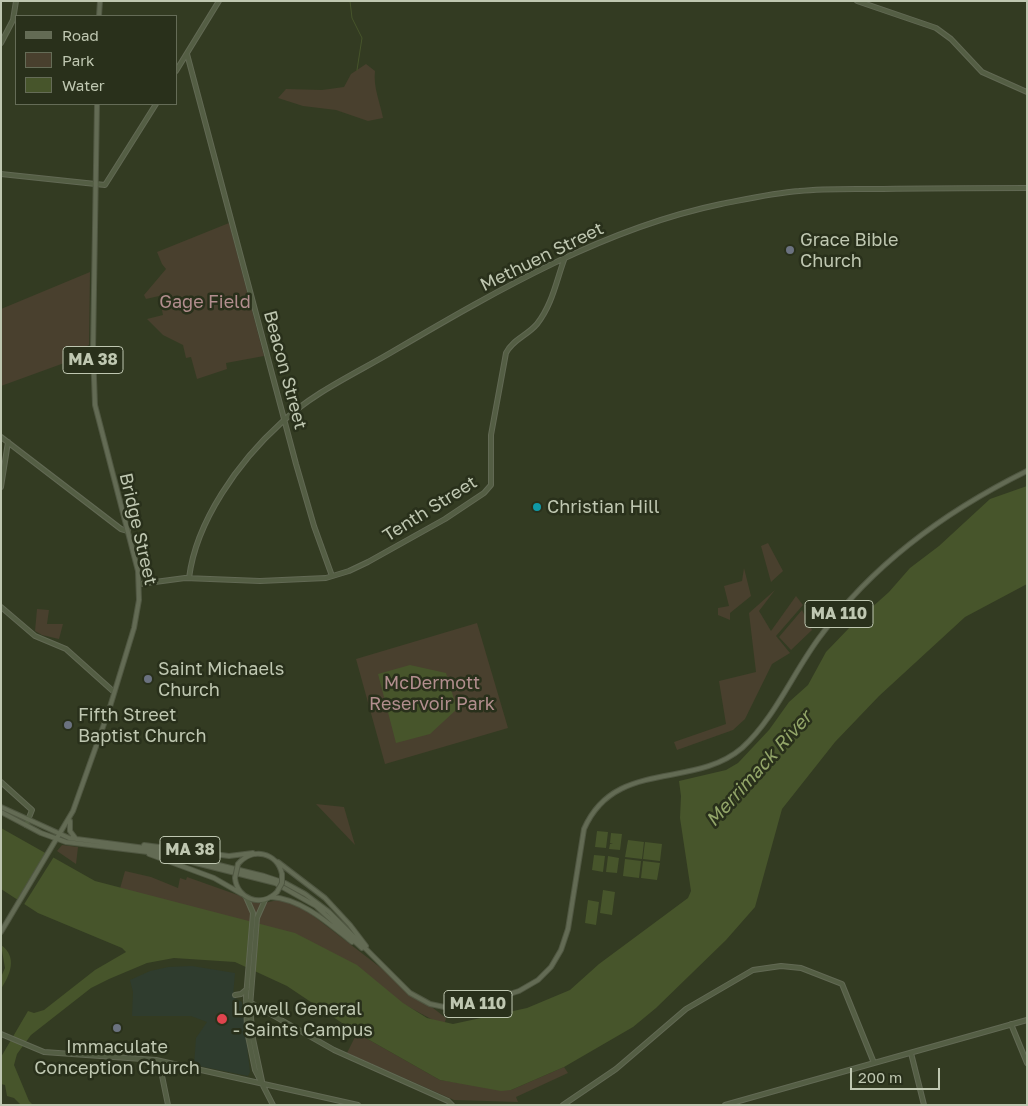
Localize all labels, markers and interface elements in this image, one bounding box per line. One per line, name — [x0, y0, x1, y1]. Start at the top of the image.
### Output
legend — [15, 15, 178, 105]
text: Road — [62, 26, 99, 44]
text: Park — [62, 51, 94, 69]
text: Water — [62, 76, 105, 94]
street label: Methuen Street — [477, 218, 607, 296]
place label: Grace Bible Church — [800, 229, 898, 272]
marker: Grace Bible Church — [784, 244, 796, 256]
park label: Gage Field — [159, 291, 251, 313]
street label: Beacon Street — [259, 308, 311, 432]
road number: MA 38 — [63, 346, 123, 374]
street label: Bridge Street — [115, 471, 161, 587]
street label: Tenth Street — [379, 472, 481, 546]
place label: Christian Hill — [547, 496, 659, 518]
marker: Christian Hill — [531, 501, 543, 513]
road number: MA 110 — [805, 600, 873, 628]
place label: Saint Michaels Church — [158, 658, 284, 701]
park label: McDermott Reservoir Park — [369, 672, 495, 714]
marker: Saint Michaels Church — [142, 673, 154, 685]
place label: Fifth Street Baptist Church — [78, 704, 206, 746]
water label: Merrimack River — [701, 707, 817, 831]
marker: Fifth Street Baptist Church — [62, 719, 74, 731]
road number: MA 38 — [160, 836, 220, 864]
road number: MA 110 — [444, 991, 512, 1018]
place label: Lowell General - Saints Campus — [233, 998, 373, 1040]
marker: Lowell General - Saints Campus — [215, 1012, 229, 1026]
marker: Immaculate Conception Church — [111, 1022, 123, 1034]
place label: Immaculate Conception Church — [34, 1036, 200, 1078]
scale bar — [853, 1058, 943, 1090]
text: 200 m — [858, 1068, 902, 1086]

